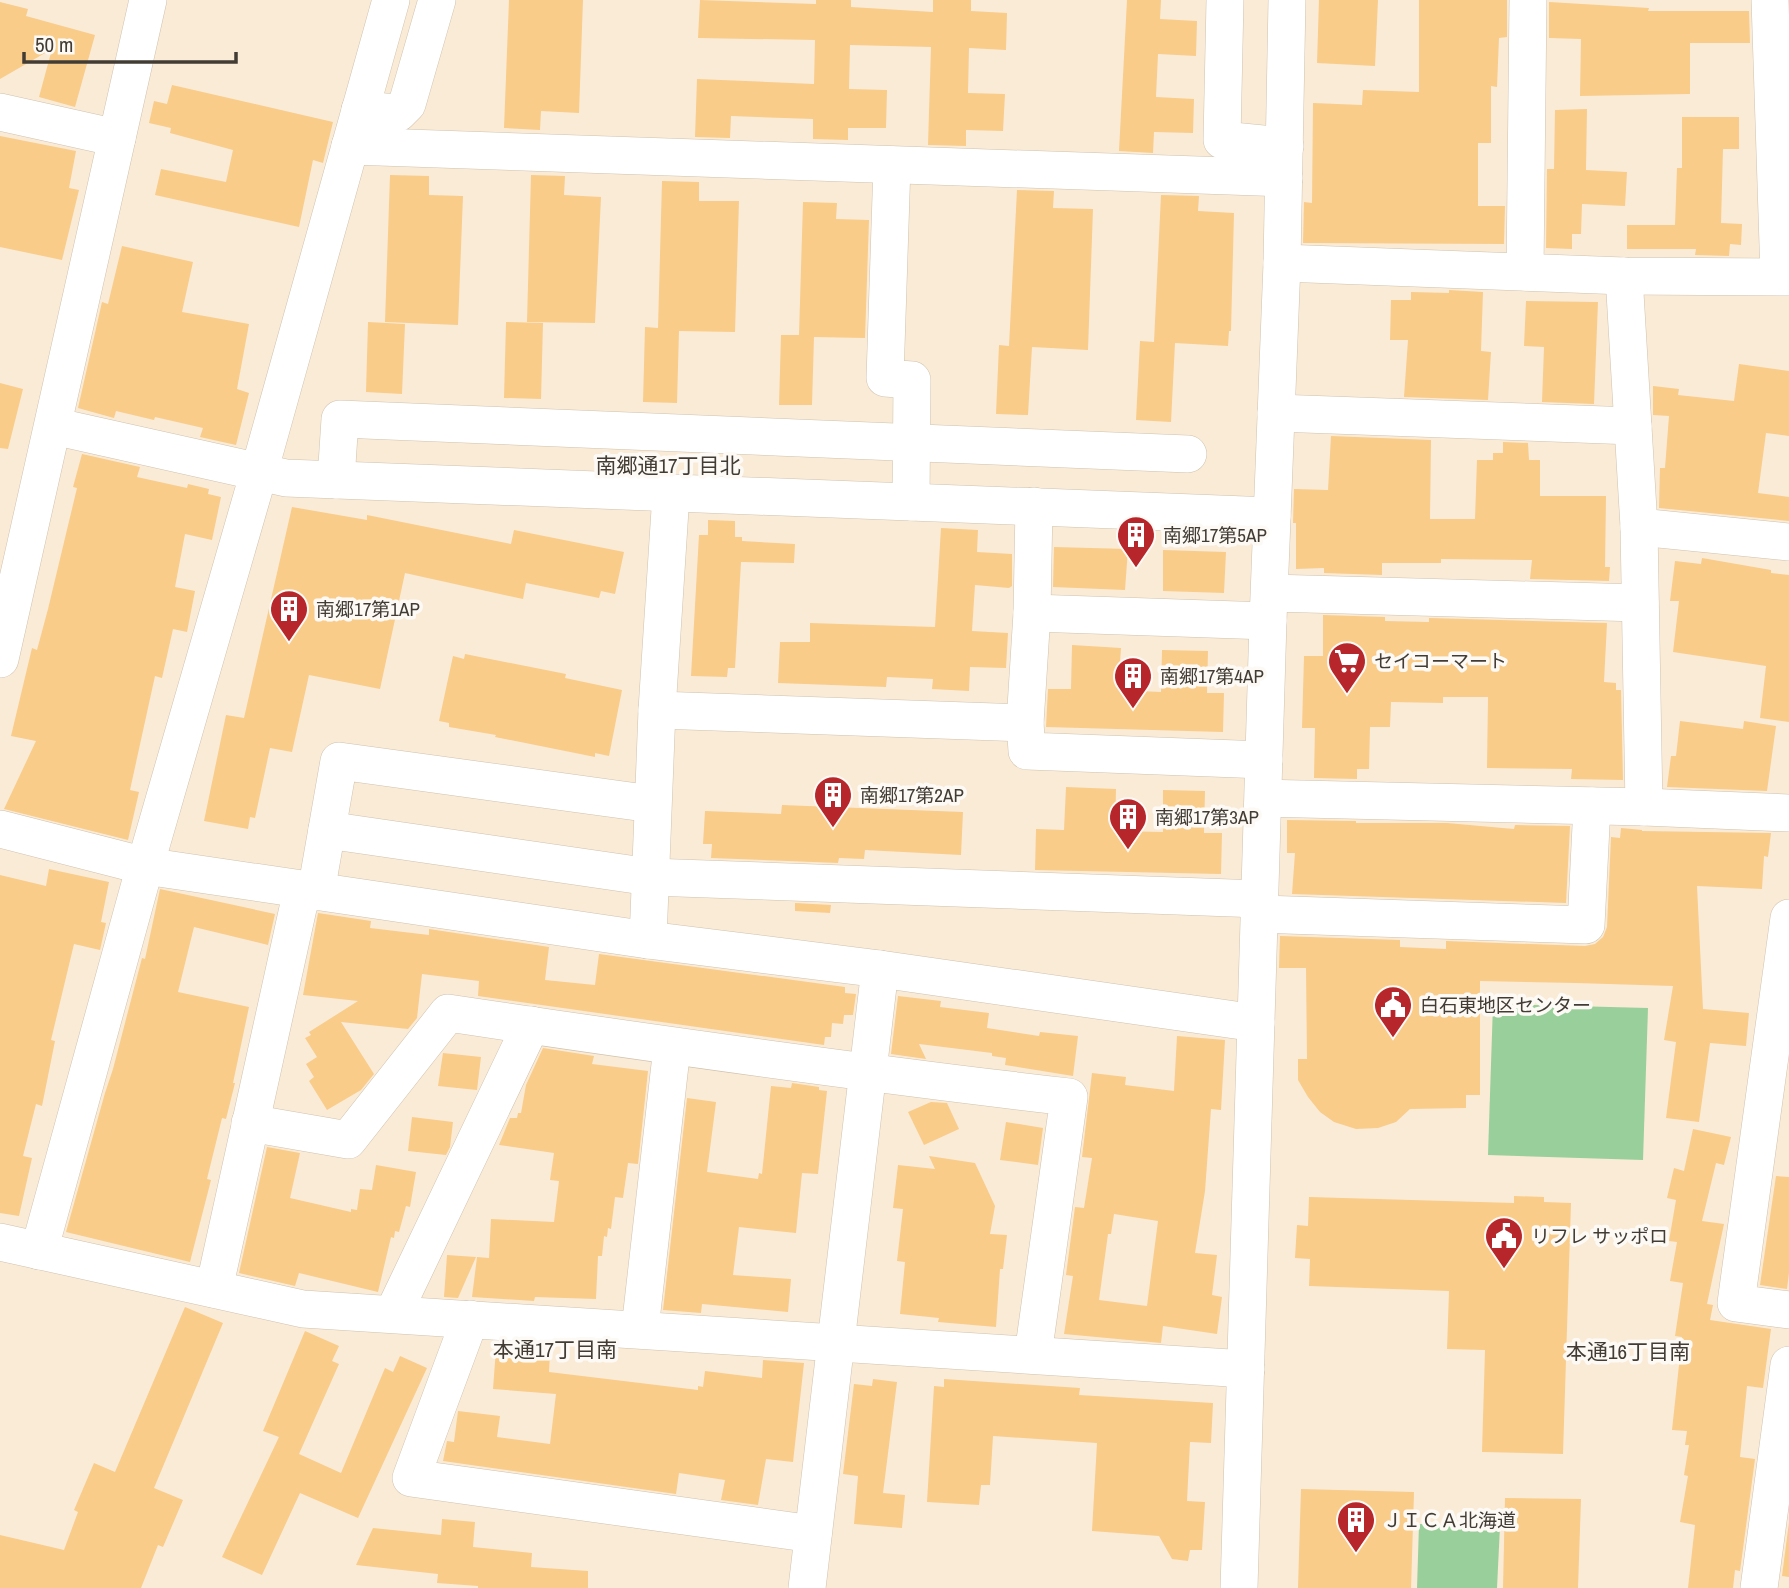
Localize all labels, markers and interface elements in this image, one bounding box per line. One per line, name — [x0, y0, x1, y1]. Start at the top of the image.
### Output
scale bar — [24, 21, 236, 65]
text: 50 m — [35, 30, 73, 59]
district label: 南郷通17丁目北 — [595, 451, 741, 480]
building icon: 南郷17第5AP — [1115, 514, 1157, 569]
place label: 南郷17第5AP — [1163, 522, 1267, 548]
building icon: 南郷17第1AP — [268, 588, 310, 643]
place label: 南郷17第1AP — [316, 596, 420, 622]
supermarket icon: セイコーマート — [1326, 640, 1368, 695]
place label: セイコーマート — [1374, 648, 1507, 674]
building icon: 南郷17第4AP — [1112, 655, 1154, 710]
place label: 南郷17第4AP — [1160, 663, 1264, 689]
building icon: 南郷17第2AP — [812, 774, 854, 829]
place label: 南郷17第2AP — [860, 782, 964, 808]
building icon: 南郷17第3AP — [1107, 796, 1149, 851]
place label: 南郷17第3AP — [1155, 804, 1259, 830]
public building icon: 白石東地区センター — [1372, 984, 1414, 1039]
place label: 白石東地区センター — [1420, 992, 1591, 1018]
public building icon: リフレ サッポロ — [1483, 1215, 1525, 1270]
place label: リフレ サッポロ — [1531, 1223, 1668, 1249]
district label: 本通17丁目南 — [493, 1335, 617, 1364]
district label: 本通16丁目南 — [1566, 1337, 1690, 1366]
building icon: ＪＩＣＡ北海道 — [1335, 1499, 1377, 1554]
place label: ＪＩＣＡ北海道 — [1383, 1507, 1516, 1533]

